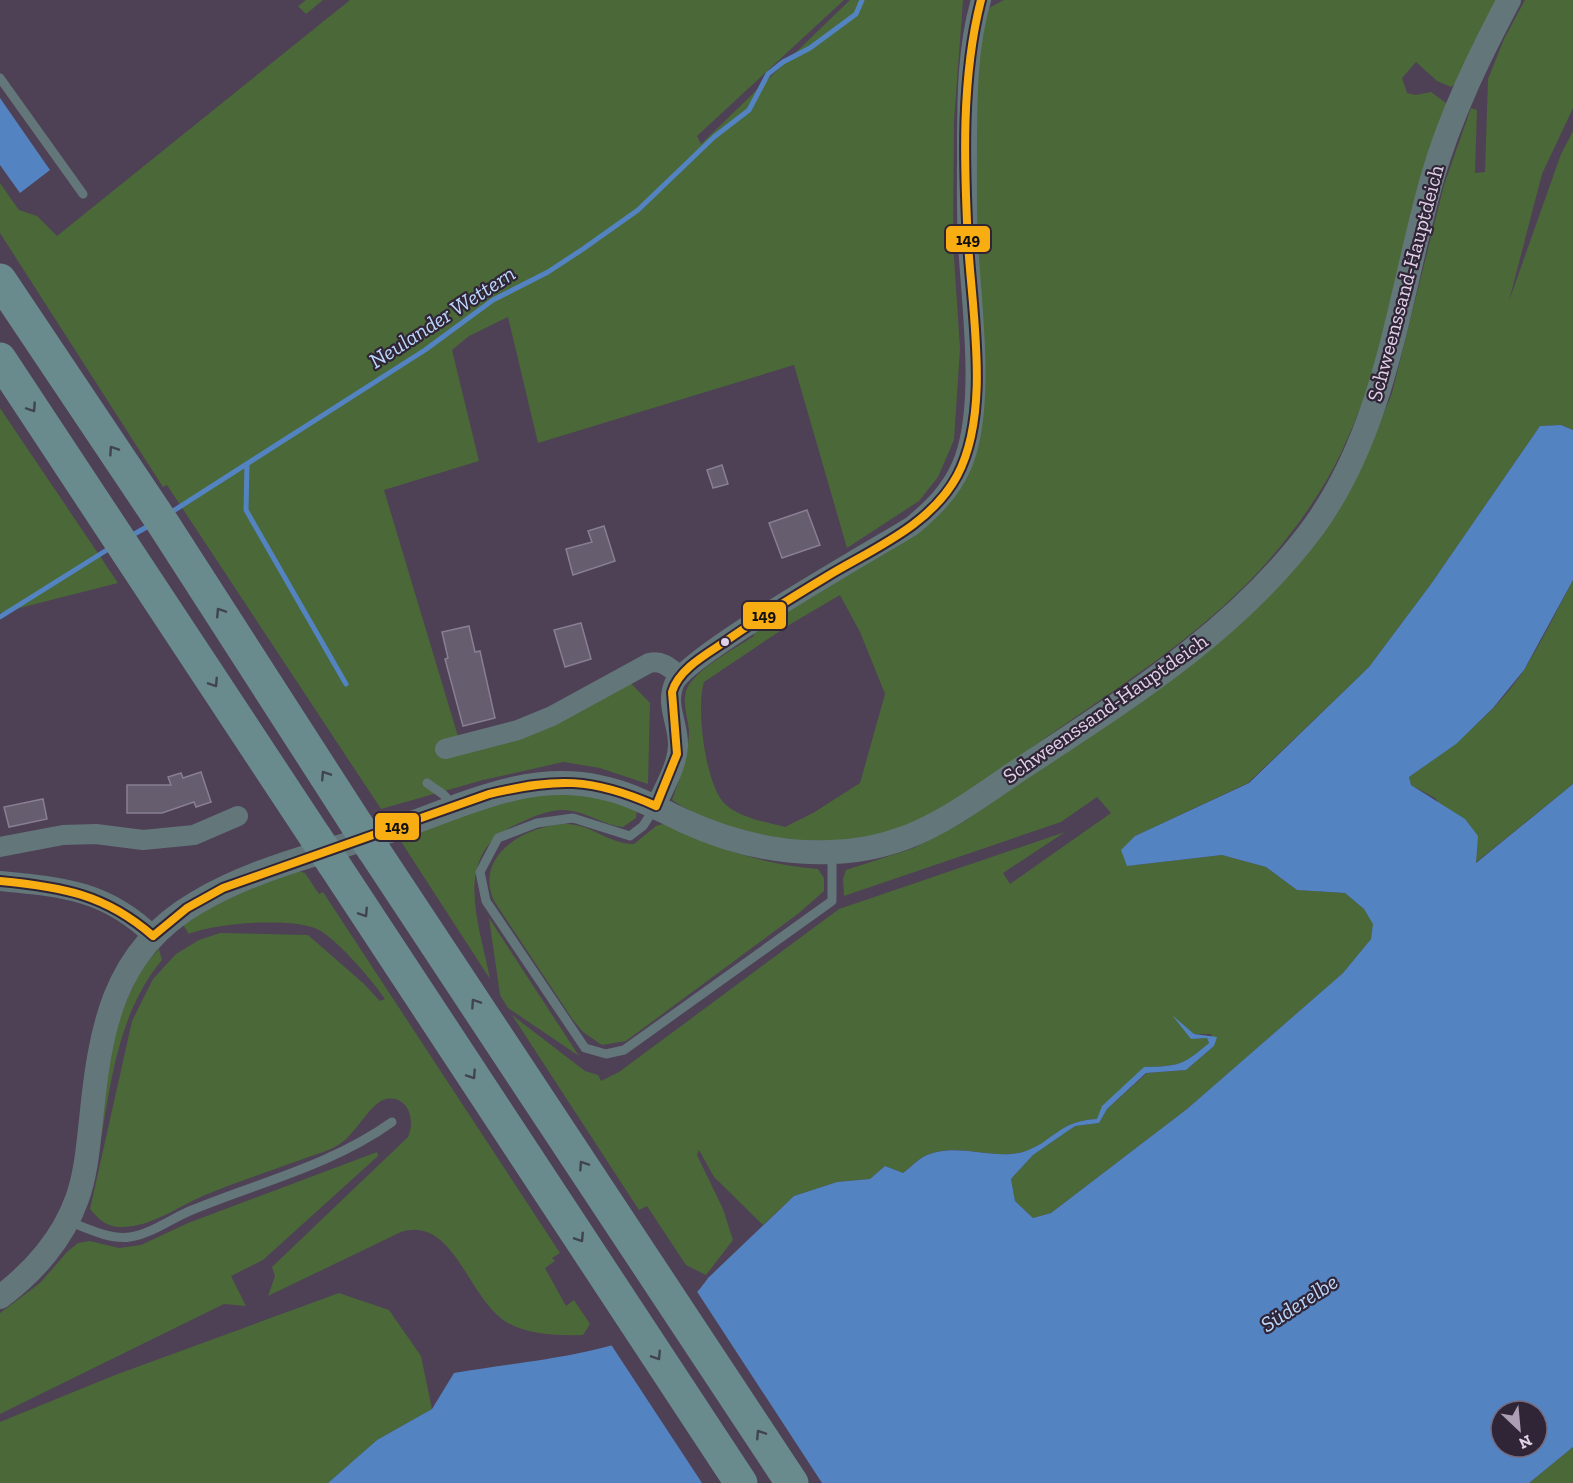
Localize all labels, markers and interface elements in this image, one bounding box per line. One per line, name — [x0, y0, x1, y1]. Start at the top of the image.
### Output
street label: Schweenssand-Hauptdeich — [1361, 162, 1449, 404]
line badge: 149 — [945, 225, 991, 253]
text: 149 — [956, 230, 981, 249]
water label: Neulander Wettern — [364, 260, 520, 374]
one-way arrow — [25, 401, 36, 412]
one-way arrow — [109, 445, 120, 456]
line badge: 149 — [742, 601, 787, 630]
text: 149 — [752, 606, 777, 625]
one-way arrow — [216, 607, 227, 618]
street label: Schweenssand-Hauptdeich — [998, 628, 1212, 788]
unlabelled marker — [719, 636, 731, 648]
one-way arrow — [207, 676, 218, 687]
one-way arrow — [322, 771, 333, 782]
line badge: 149 — [374, 812, 420, 841]
text: 149 — [385, 817, 410, 836]
one-way arrow — [357, 907, 369, 917]
one-way arrow — [471, 998, 482, 1009]
one-way arrow — [465, 1069, 477, 1079]
one-way arrow — [578, 1161, 590, 1171]
one-way arrow — [572, 1232, 584, 1242]
water label: Süderelbe — [1255, 1268, 1343, 1338]
one-way arrow — [650, 1350, 662, 1360]
north arrow — [1489, 1399, 1549, 1459]
one-way arrow — [756, 1430, 767, 1441]
text: N — [1516, 1431, 1535, 1453]

